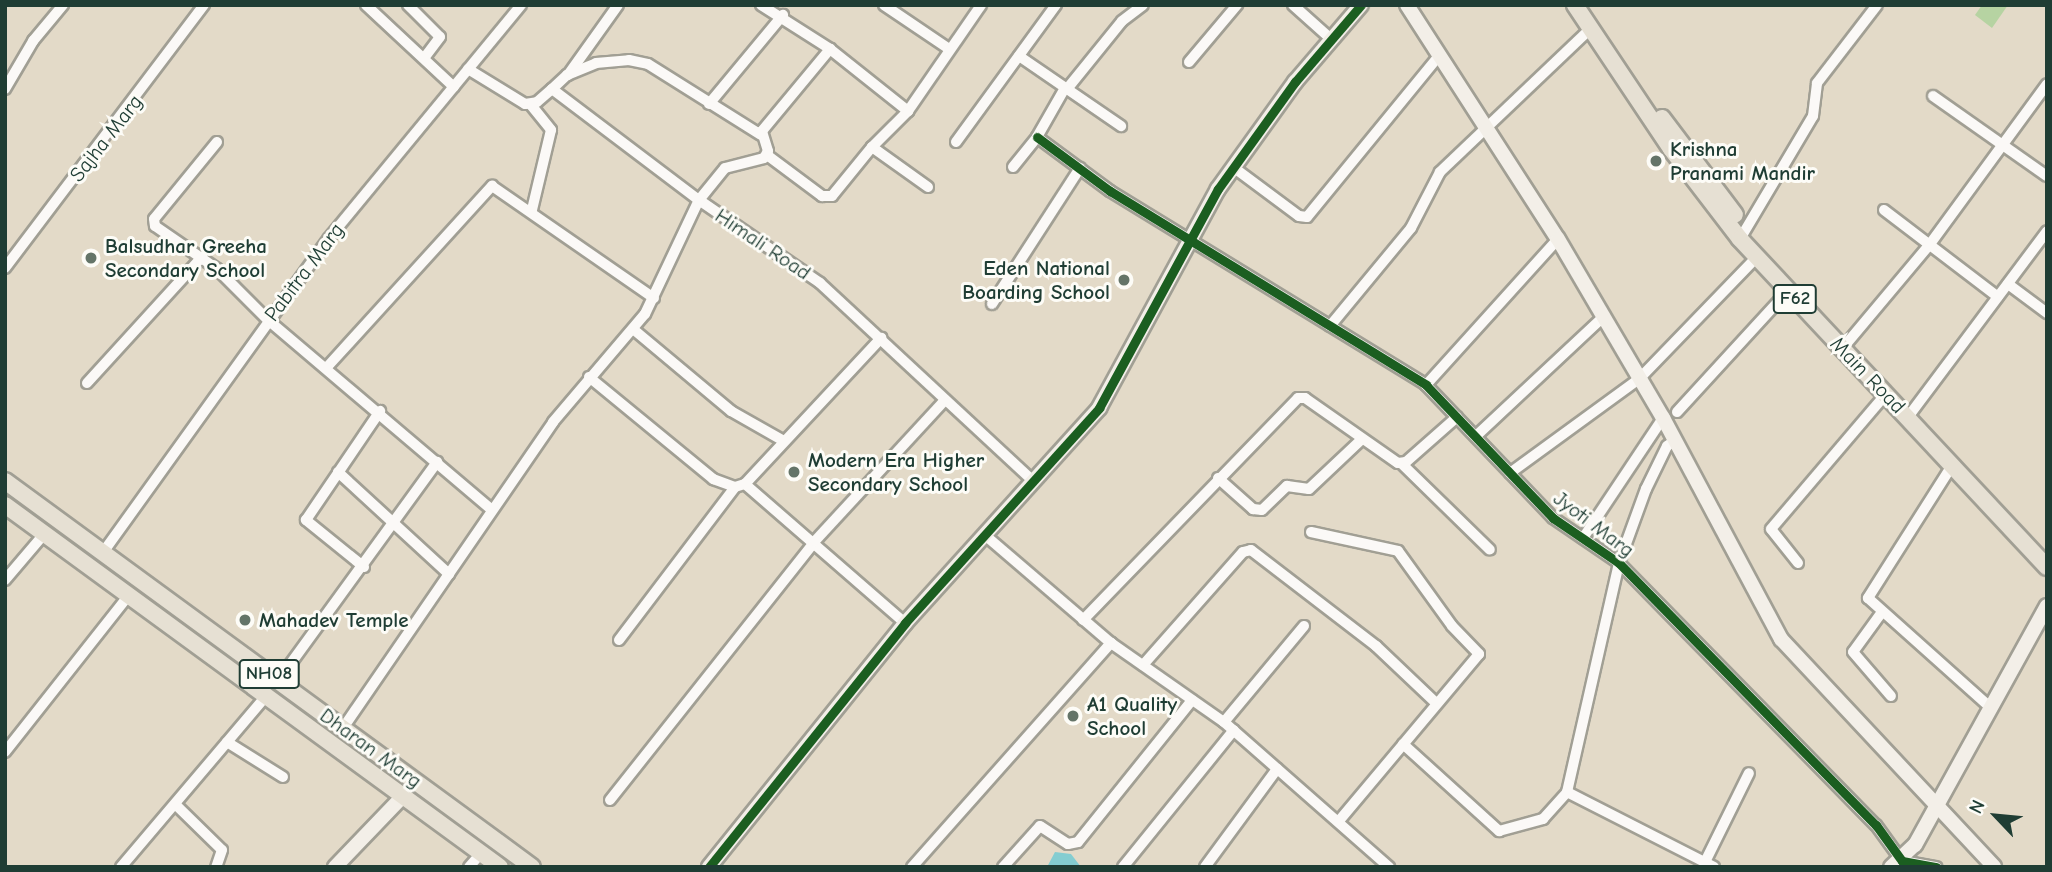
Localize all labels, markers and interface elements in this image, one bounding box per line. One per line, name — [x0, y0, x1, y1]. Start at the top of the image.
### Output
street label: Sajha Marg — [64, 89, 148, 187]
place label: Krishna Pranami Mandir — [1670, 136, 1815, 186]
marker: Krishna Pranami Mandir — [1648, 153, 1664, 169]
street label: Himali Road — [710, 203, 816, 285]
street label: Pabitra Marg — [259, 218, 349, 326]
place label: Balsudhar Greeha Secondary School — [105, 233, 267, 283]
marker: Balsudhar Greeha Secondary School — [83, 250, 99, 266]
place label: Eden National Boarding School — [962, 255, 1110, 305]
marker: Eden National Boarding School — [1116, 272, 1132, 288]
road number: F62 — [1772, 284, 1818, 314]
street label: Main Road — [1825, 331, 1911, 419]
place label: Modern Era Higher Secondary School — [808, 447, 984, 497]
marker: Modern Era Higher Secondary School — [786, 464, 802, 480]
street label: Jyoti Marg — [1549, 485, 1639, 563]
place label: Mahadev Temple — [259, 607, 409, 633]
marker: Mahadev Temple — [237, 612, 253, 628]
road number: NH08 — [238, 659, 300, 690]
place label: A1 Quality School — [1087, 691, 1177, 741]
street label: Dharan Marg — [315, 703, 427, 793]
marker: A1 Quality School — [1065, 708, 1081, 724]
north arrow — [1961, 781, 2031, 851]
text: N — [1965, 796, 1990, 817]

